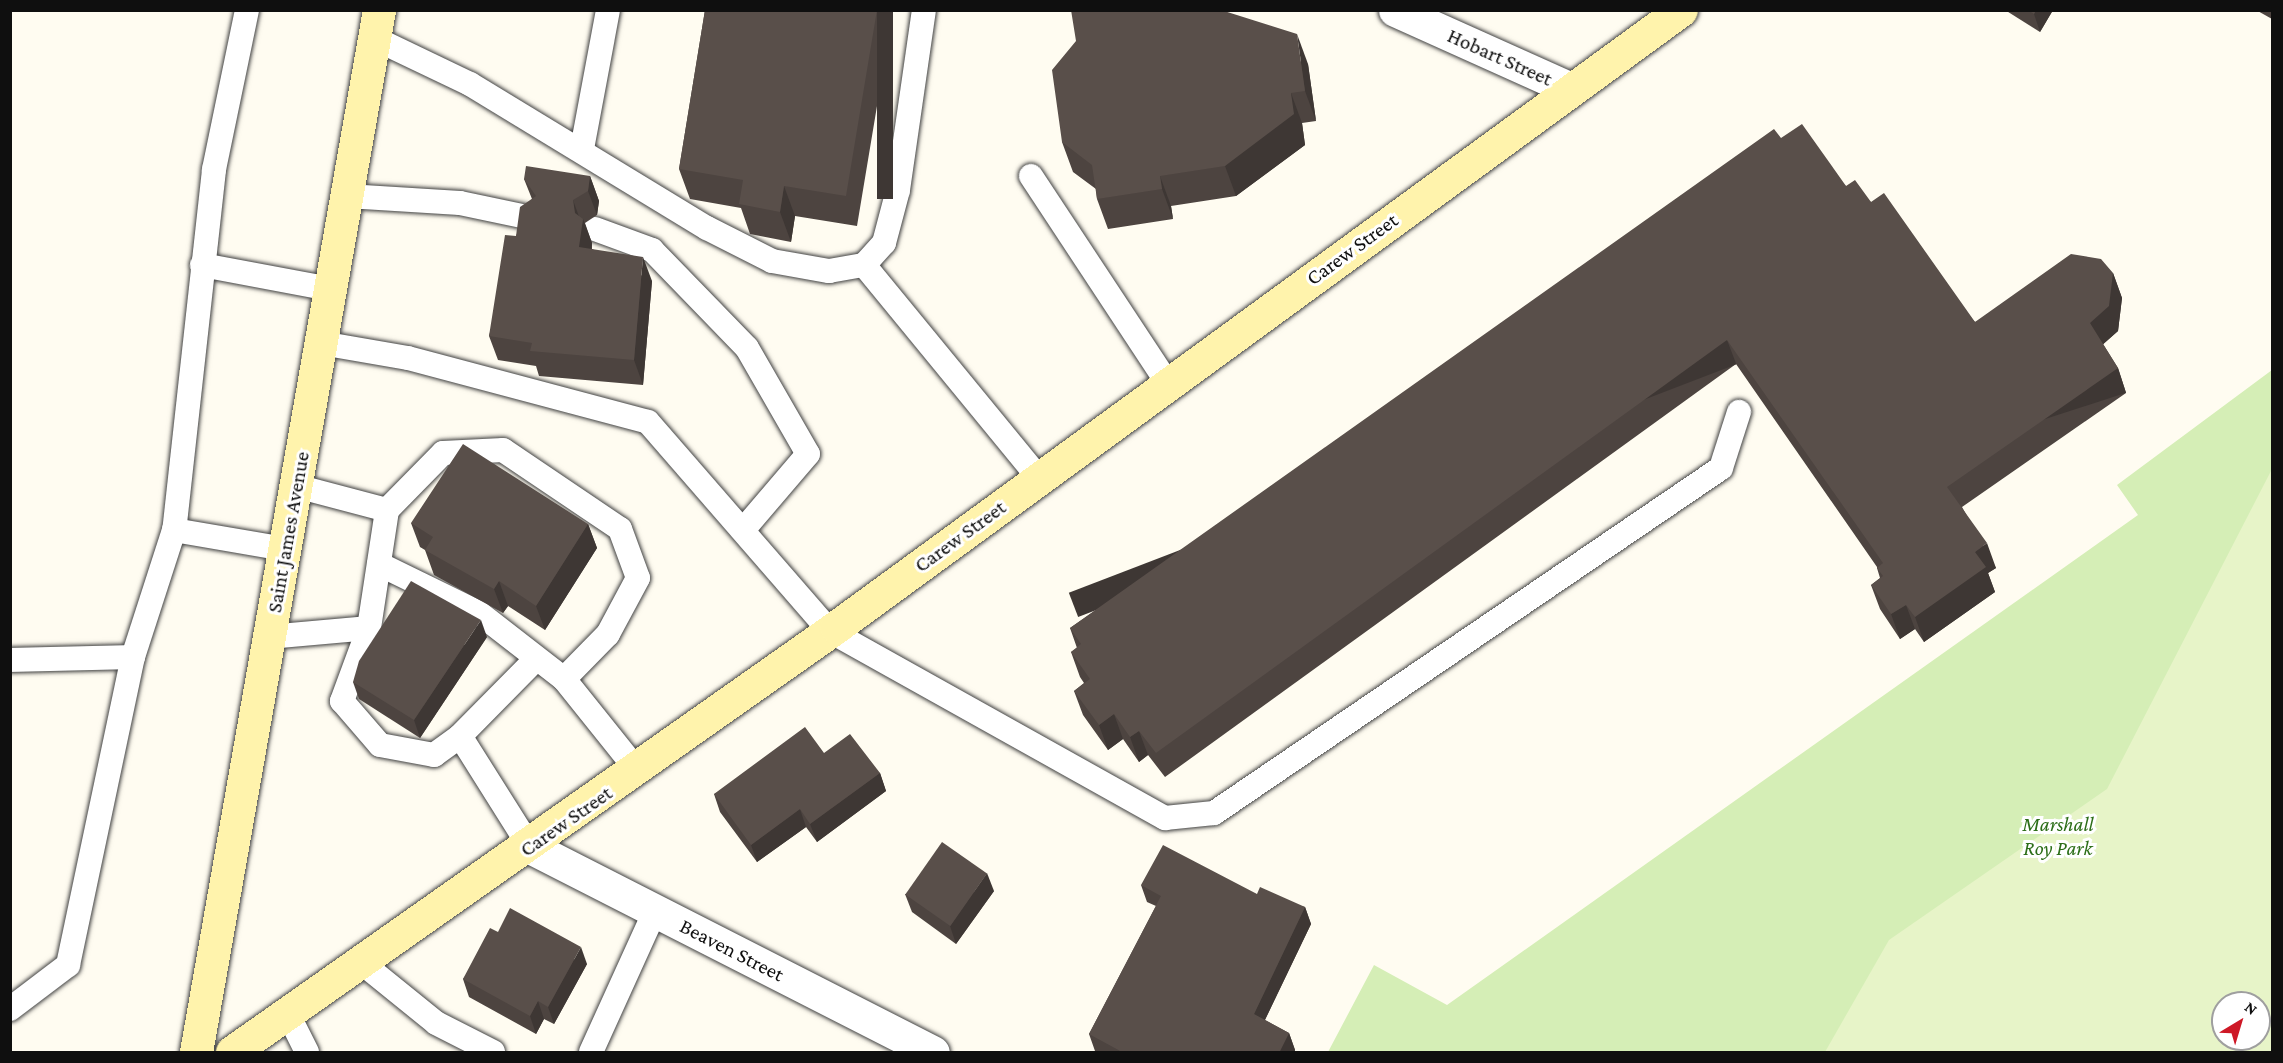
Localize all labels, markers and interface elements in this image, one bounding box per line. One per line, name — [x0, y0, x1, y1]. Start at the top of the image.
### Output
street label: Hobart Street — [1444, 23, 1556, 91]
street label: Carew Street — [1301, 207, 1403, 291]
street label: Saint James Avenue — [261, 449, 315, 615]
street label: Carew Street — [909, 494, 1011, 578]
street label: Carew Street — [515, 780, 617, 862]
park label: Marshall Roy Park — [2022, 811, 2094, 861]
street label: Beaven Street — [676, 913, 788, 987]
north arrow — [2211, 991, 2271, 1051]
text: N — [2242, 998, 2261, 1018]

